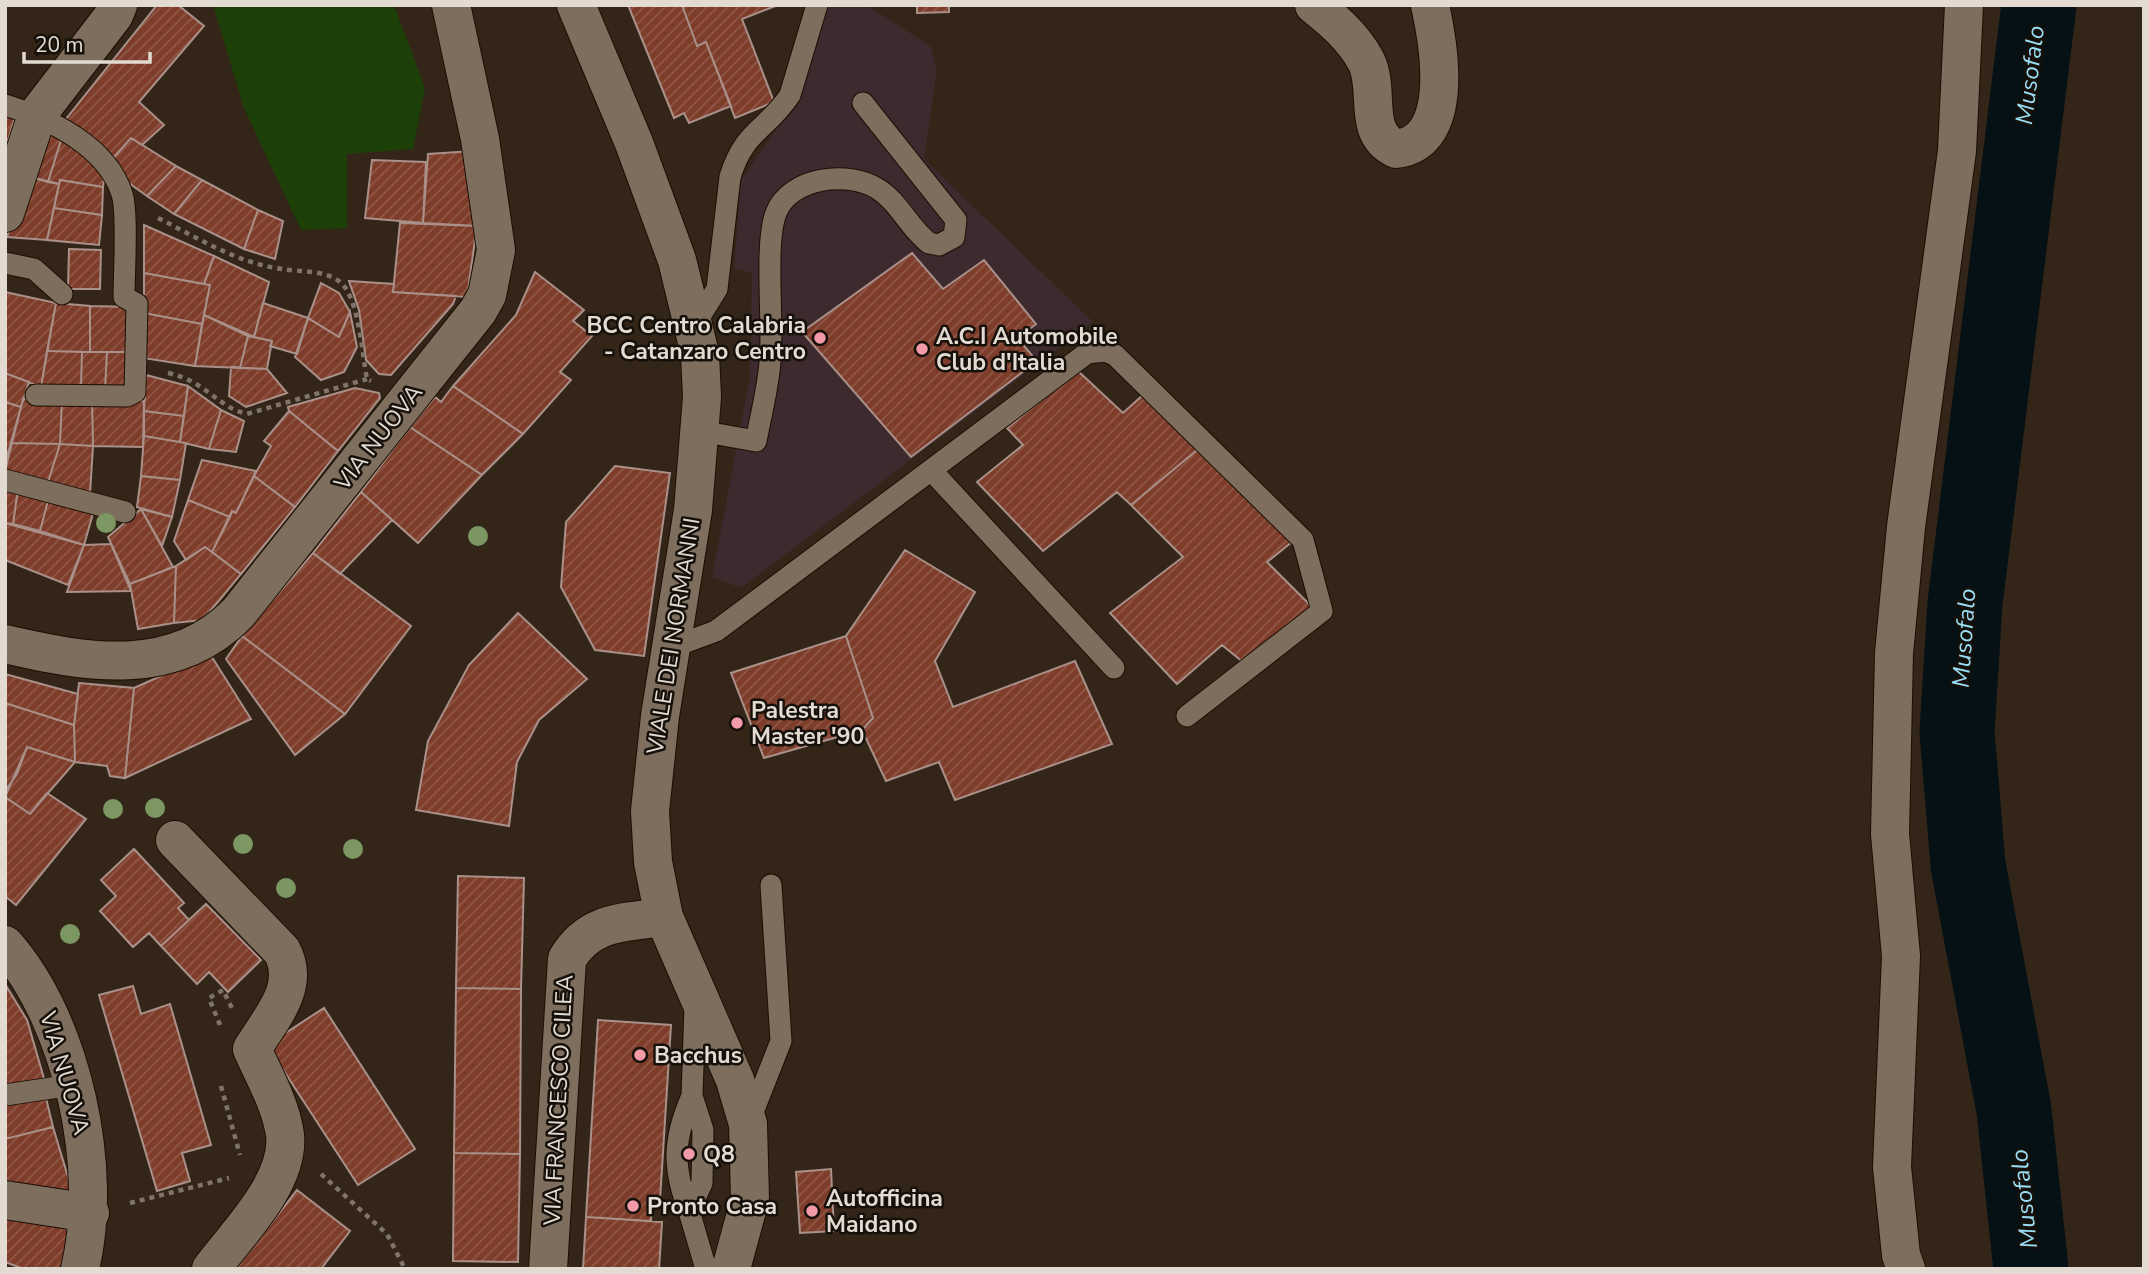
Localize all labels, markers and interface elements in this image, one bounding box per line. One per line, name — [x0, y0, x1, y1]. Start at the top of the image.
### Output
scale bar — [24, 21, 150, 65]
water label: Musofalo — [2008, 24, 2052, 126]
text: 20 m — [35, 31, 84, 59]
place label: BCC Centro Calabria - Catanzaro Centro — [586, 310, 806, 367]
place label: A.C.I Automobile Club d'Italia — [936, 321, 1118, 378]
marker: BCC Centro Calabria - Catanzaro Centro — [812, 330, 828, 346]
marker: A.C.I Automobile Club d'Italia — [914, 341, 930, 357]
street label: VIA NUOVA — [327, 378, 430, 498]
street label: VIALE DEI NORMANNI — [639, 516, 707, 758]
water label: Musofalo — [1945, 587, 1983, 689]
place label: Palestra Master '90 — [751, 695, 864, 752]
marker: Palestra Master '90 — [729, 715, 745, 731]
street label: VIA FRANCESCO CILEA — [536, 974, 581, 1227]
street label: VIA NUOVA — [32, 1007, 97, 1139]
place label: Bacchus — [654, 1040, 742, 1071]
marker: Bacchus — [632, 1047, 648, 1063]
place label: Q8 — [703, 1139, 735, 1170]
marker: Q8 — [681, 1146, 697, 1162]
water label: Musofalo — [2003, 1148, 2045, 1250]
place label: Autofficina Maidano — [826, 1183, 943, 1240]
place label: Pronto Casa — [647, 1191, 777, 1222]
marker: Pronto Casa — [625, 1198, 641, 1214]
marker: Autofficina Maidano — [804, 1203, 820, 1219]

